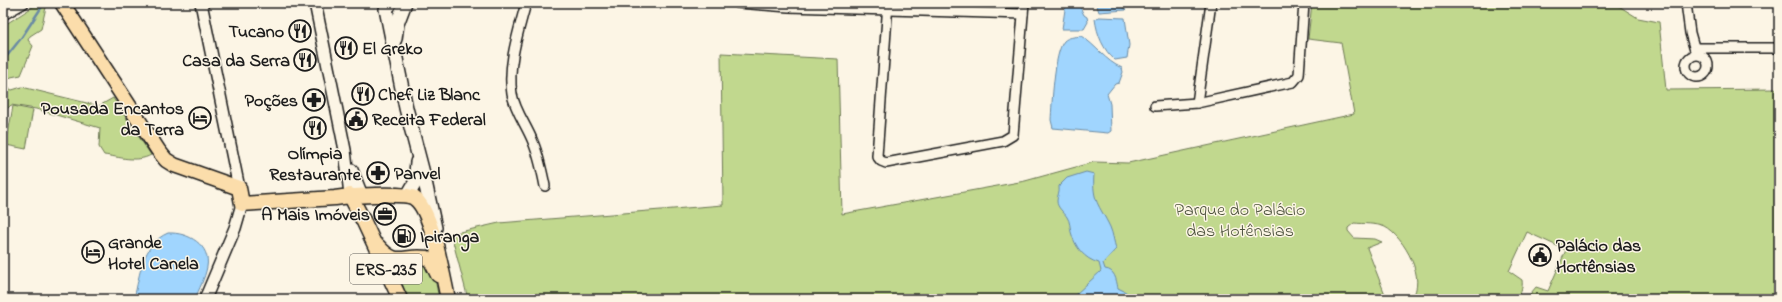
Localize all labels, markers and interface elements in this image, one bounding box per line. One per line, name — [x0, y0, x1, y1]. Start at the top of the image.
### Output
restaurant icon: Tucano — [287, 18, 313, 44]
place label: Tucano — [229, 20, 284, 46]
restaurant icon: El Greko — [333, 35, 359, 61]
place label: El Greko — [362, 37, 423, 63]
restaurant icon: Casa da Serra — [292, 47, 318, 73]
place label: Casa da Serra — [182, 49, 290, 75]
restaurant icon: Chef Liz Blanc — [350, 81, 376, 107]
place label: Chef Liz Blanc — [378, 83, 481, 109]
pharmacy icon: Poções — [301, 87, 327, 113]
place label: Poções — [245, 89, 298, 115]
place label: Pousada Encantos da Terra — [41, 97, 184, 144]
hotel icon: Pousada Encantos da Terra — [187, 105, 213, 131]
public building icon: Receita Federal — [343, 106, 369, 132]
place label: Receita Federal — [372, 108, 486, 134]
restaurant icon: Olímpia Restaurante — [302, 115, 328, 141]
place label: Olímpia Restaurante — [269, 142, 362, 189]
pharmacy icon: Panvel — [365, 160, 391, 186]
place label: Panvel — [394, 162, 441, 188]
park label: Parque do Palácio das Hotênsias — [1175, 198, 1305, 245]
office icon: A Mais Imóveis — [372, 201, 398, 227]
place label: A Mais Imóveis — [261, 203, 370, 229]
fuel station icon: Ipiranga — [391, 223, 417, 249]
place label: Ipiranga — [420, 225, 480, 252]
place label: Grande Hotel Canela — [108, 231, 199, 278]
place label: Palácio das Hortênsias — [1556, 234, 1641, 281]
hotel icon: Grande Hotel Canela — [80, 239, 106, 265]
public building icon: Palácio das Hortênsias — [1527, 242, 1553, 268]
road number: ERS-235 — [350, 254, 422, 284]

